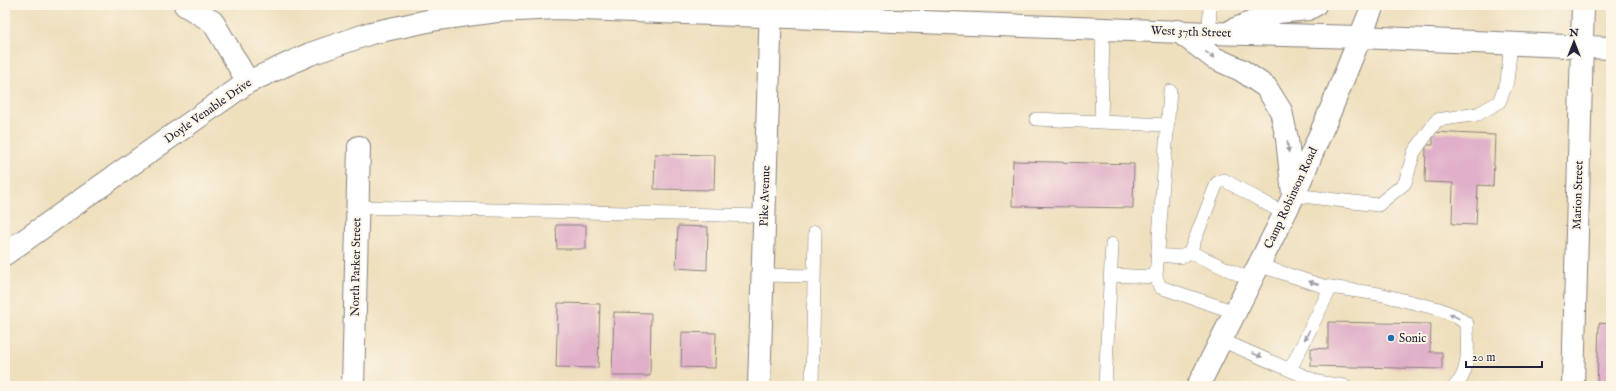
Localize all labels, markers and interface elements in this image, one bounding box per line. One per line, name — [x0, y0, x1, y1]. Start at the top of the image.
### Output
north arrow — [1554, 22, 1594, 62]
street label: West 37th Street — [1151, 23, 1231, 41]
text: N — [1568, 26, 1579, 40]
one-way arrow — [1204, 50, 1215, 59]
street label: Doyle Venable Drive — [161, 75, 255, 147]
one-way arrow — [1285, 141, 1291, 153]
street label: Camp Robinson Road — [1261, 144, 1322, 252]
street label: Marion Street — [1569, 160, 1587, 230]
street label: Pike Avenue — [756, 165, 774, 227]
street label: North Parker Street — [348, 217, 364, 317]
one-way arrow — [1308, 280, 1320, 286]
one-way arrow — [1448, 312, 1460, 319]
one-way arrow — [1304, 329, 1310, 341]
place label: Sonic — [1399, 331, 1426, 346]
marker: Sonic — [1386, 333, 1396, 343]
scale bar — [1466, 343, 1542, 369]
text: 20 m — [1472, 350, 1495, 365]
one-way arrow — [1251, 352, 1263, 358]

